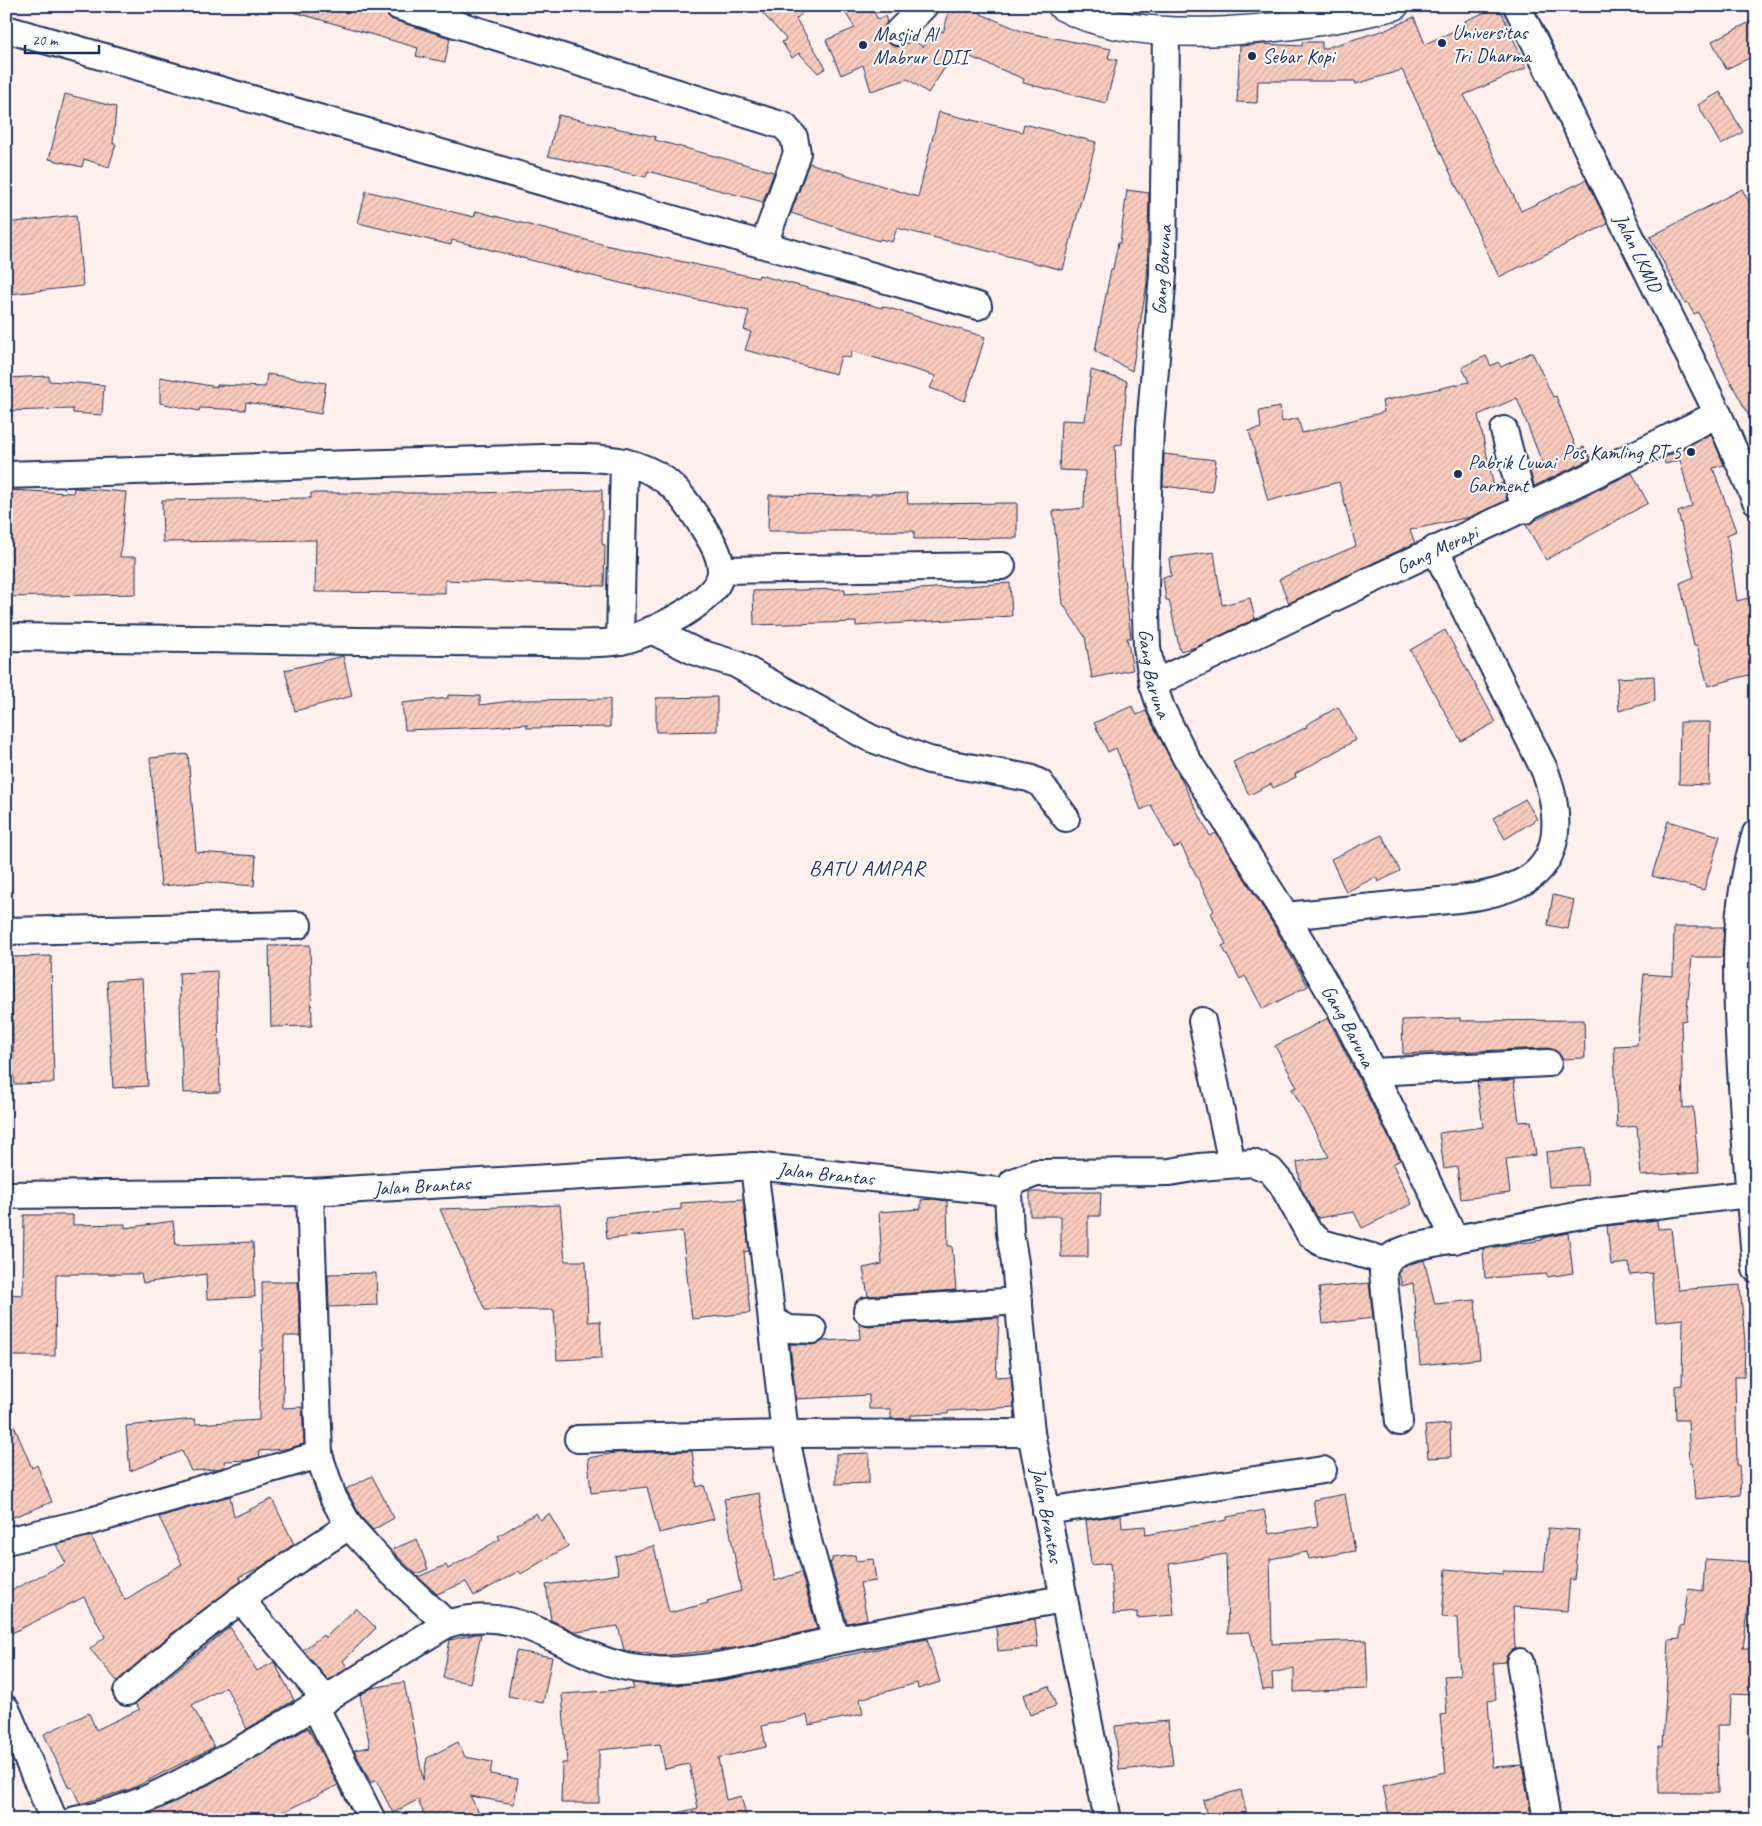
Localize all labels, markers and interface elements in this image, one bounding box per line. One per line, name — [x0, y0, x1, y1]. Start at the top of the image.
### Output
place label: Universitas Tri Dharma — [1452, 20, 1532, 68]
scale bar — [25, 22, 99, 54]
place label: Masjid Al Mabrur LDII — [873, 22, 972, 70]
text: 20 m — [32, 31, 59, 50]
marker: Universitas Tri Dharma — [1436, 37, 1448, 49]
marker: Masjid Al Mabrur LDII — [857, 39, 869, 51]
place label: Sebar Kopi — [1262, 44, 1336, 69]
marker: Sebar Kopi — [1246, 50, 1258, 62]
street label: Jalan LKMD — [1608, 209, 1669, 297]
street label: Gang Baruna — [1146, 223, 1178, 316]
place label: Pos Kamling RT 5 — [1562, 440, 1682, 465]
marker: Pos Kamling RT 5 — [1685, 446, 1697, 458]
place label: Pabrik Luwai Garment — [1468, 450, 1558, 498]
marker: Pabrik Luwai Garment — [1452, 468, 1464, 480]
street label: Gang Merapi — [1392, 519, 1483, 579]
street label: Gang Baruna — [1134, 629, 1177, 723]
district label: BATU AMPAR — [809, 854, 927, 882]
street label: Gang Baruna — [1316, 980, 1381, 1073]
street label: Jalan Brantas — [775, 1156, 877, 1191]
street label: Jalan Brantas — [372, 1170, 473, 1201]
street label: Jalan Brantas — [1025, 1464, 1069, 1567]

